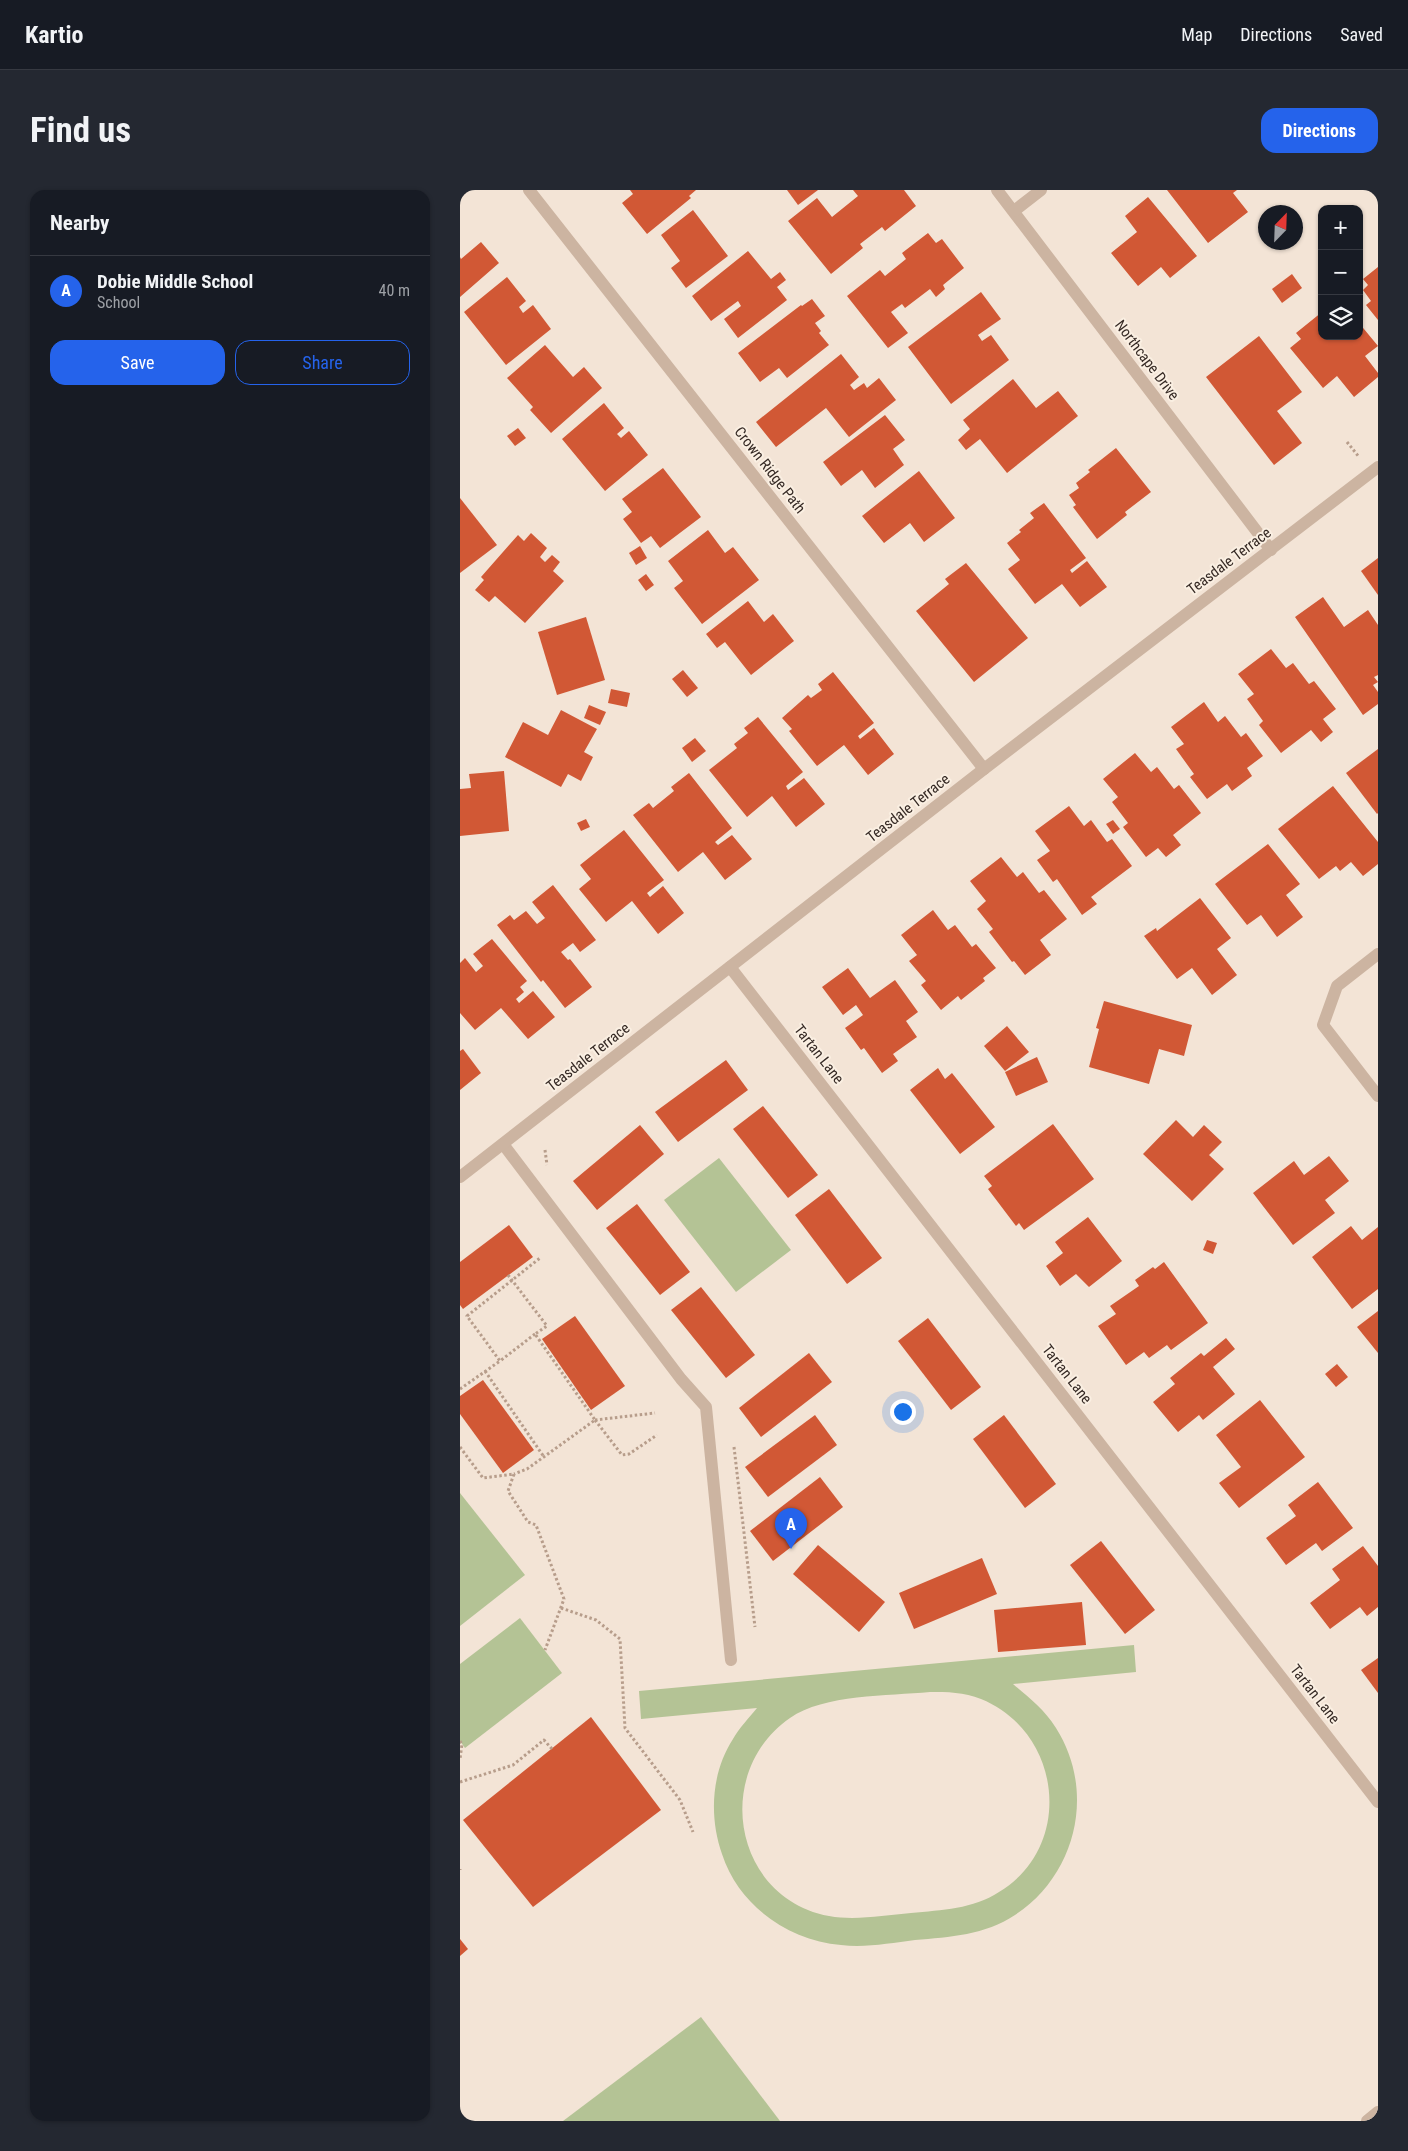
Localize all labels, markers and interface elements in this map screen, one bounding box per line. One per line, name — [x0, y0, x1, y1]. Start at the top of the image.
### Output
text: Kartio — [25, 21, 83, 49]
text: Map — [1181, 24, 1212, 45]
text: Directions — [1240, 24, 1312, 45]
text: Saved — [1340, 24, 1383, 45]
button: Directions — [1261, 108, 1378, 153]
text: Find us — [30, 110, 131, 151]
north arrow — [1258, 205, 1303, 250]
map controls — [1318, 205, 1363, 340]
button: + — [1318, 205, 1363, 250]
text: Nearby — [50, 211, 109, 235]
button: − — [1318, 250, 1363, 295]
text: Dobie Middle School — [97, 270, 253, 293]
text: A — [61, 281, 71, 300]
text: 40 m — [378, 281, 410, 300]
text: School — [97, 293, 140, 312]
button: layers — [1318, 295, 1363, 340]
street label: Northcape Drive — [1111, 317, 1183, 403]
button: Save — [50, 340, 225, 385]
button: Share — [235, 340, 410, 385]
street label: Crown Ridge Path — [731, 423, 809, 517]
street label: Teasdale Terrace — [1183, 524, 1275, 598]
street label: Teasdale Terrace — [863, 770, 953, 846]
street label: Teasdale Terrace — [543, 1019, 633, 1095]
street label: Tartan Lane — [790, 1021, 848, 1087]
street label: Tartan Lane — [1038, 1341, 1096, 1407]
your location — [890, 1399, 916, 1425]
pin: A — [775, 1508, 807, 1549]
street label: Tartan Lane — [1286, 1661, 1344, 1727]

